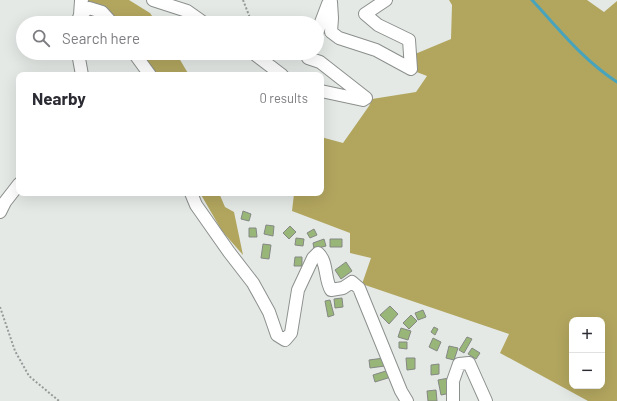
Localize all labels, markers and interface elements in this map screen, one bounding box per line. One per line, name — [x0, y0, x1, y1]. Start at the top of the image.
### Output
search box — [16, 16, 324, 60]
icon: search — [30, 27, 52, 49]
text: Search here — [62, 29, 140, 47]
text: Nearby — [32, 88, 86, 108]
text: 0 results — [259, 90, 308, 106]
map controls — [569, 317, 605, 389]
button: + — [569, 317, 605, 353]
button: − — [569, 353, 605, 389]

